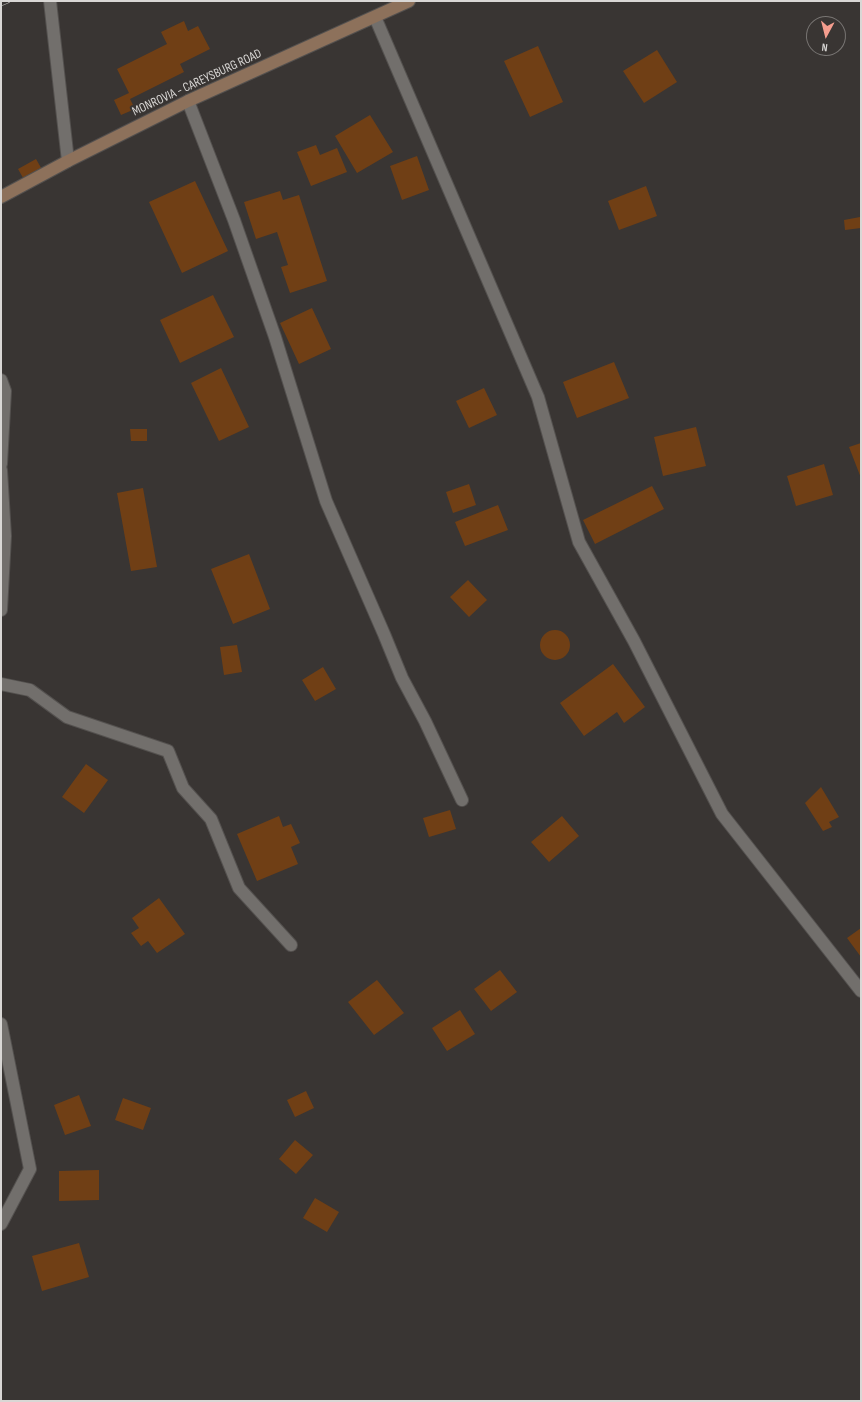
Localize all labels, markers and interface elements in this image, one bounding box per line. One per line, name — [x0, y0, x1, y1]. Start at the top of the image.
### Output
north arrow — [806, 16, 846, 56]
text: N — [821, 41, 828, 54]
street label: MONROVIA - CAREYSBURG ROAD — [130, 46, 264, 120]

